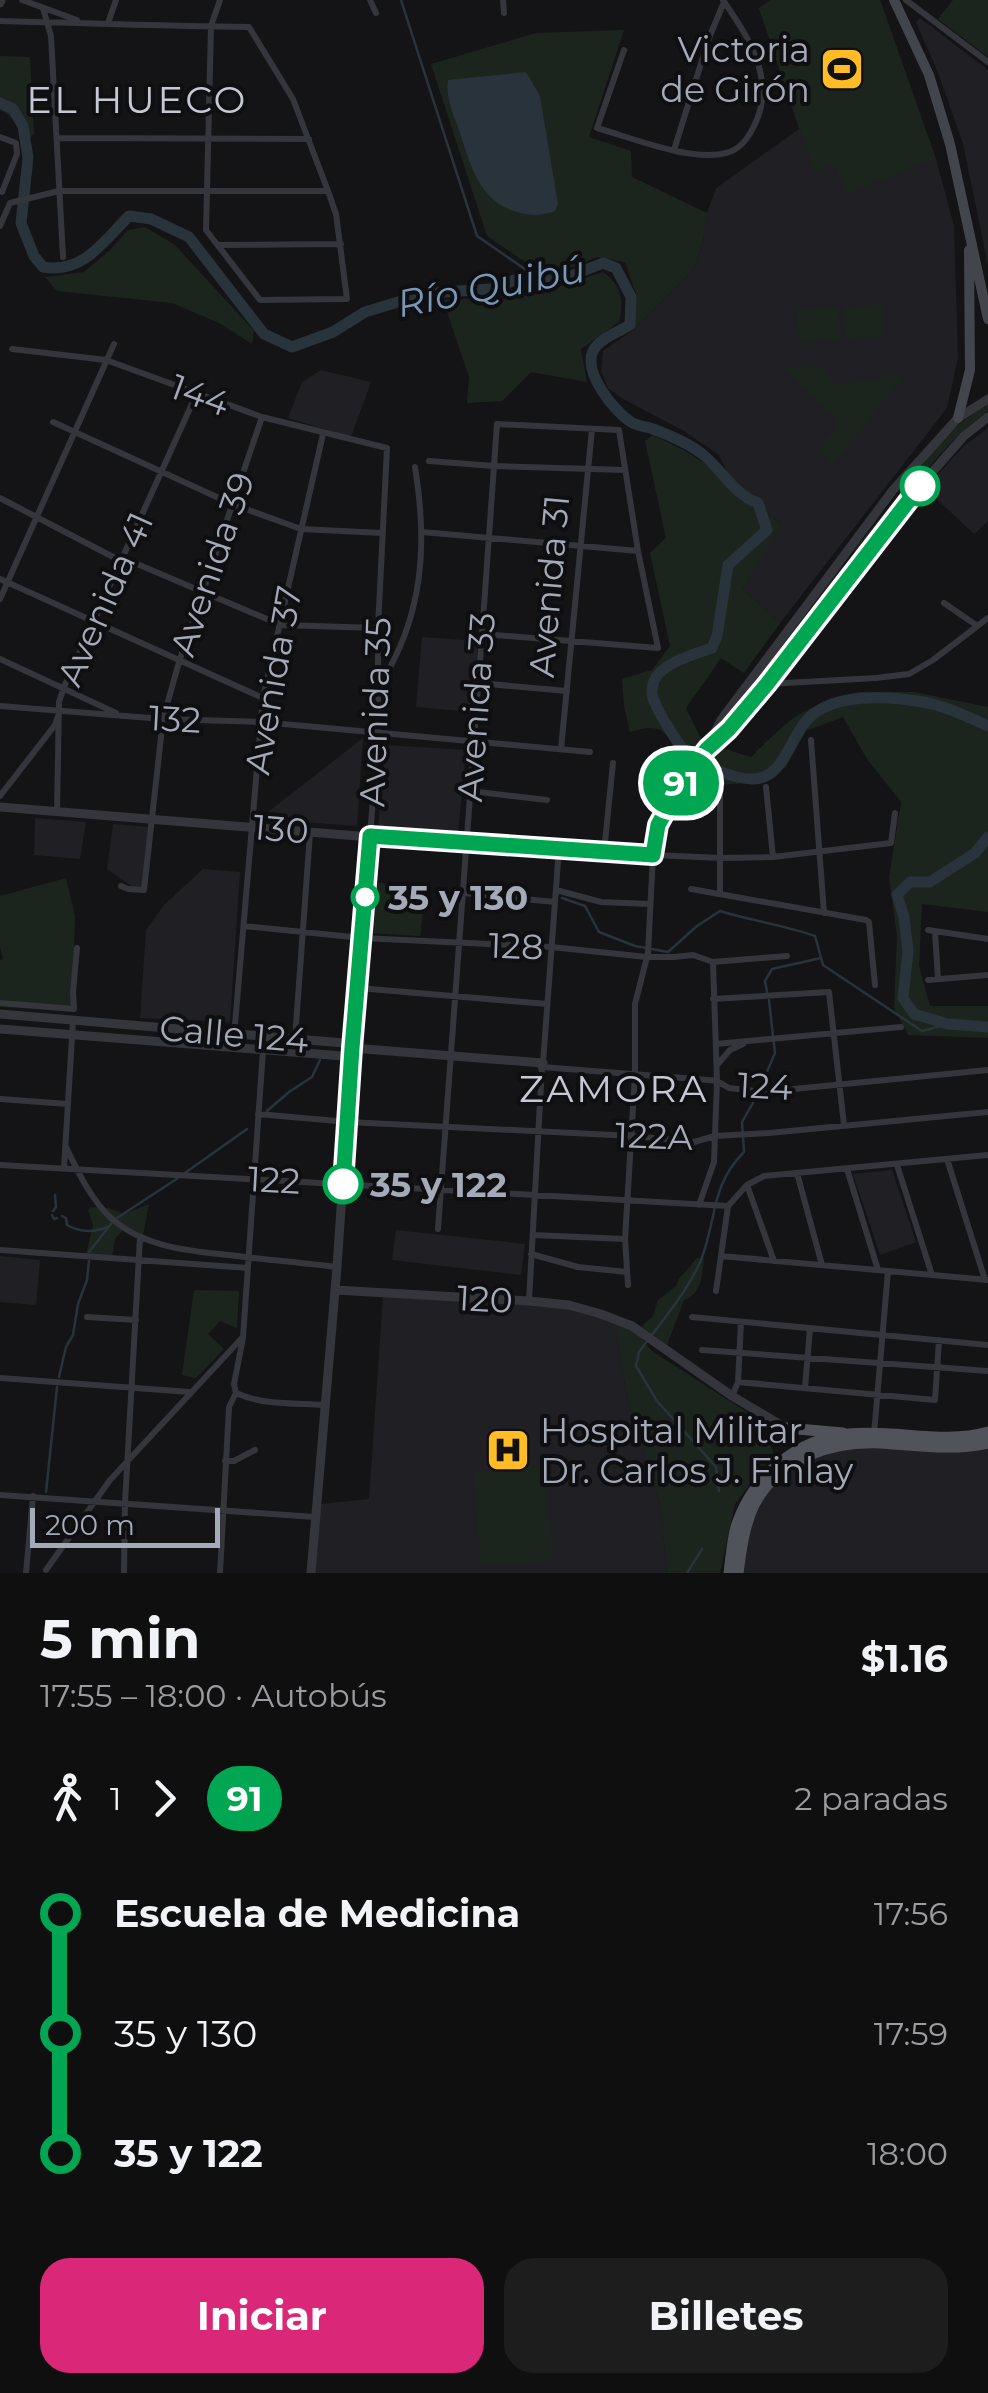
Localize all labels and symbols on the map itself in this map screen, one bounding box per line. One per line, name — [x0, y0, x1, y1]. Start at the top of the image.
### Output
place label: Victoria de Girón — [660, 28, 810, 111]
sports icon: Victoria de Girón — [819, 46, 865, 92]
district label: EL HUECO — [26, 76, 248, 123]
water label: Río Quibú — [393, 245, 589, 327]
street label: 144 — [165, 365, 235, 425]
street label: Avenida 39 — [161, 466, 263, 662]
unlabelled marker — [901, 467, 939, 505]
street label: Avenida 31 — [520, 493, 578, 679]
street label: Avenida 41 — [48, 506, 162, 692]
street label: Avenida 37 — [235, 583, 311, 777]
street label: Avenida 33 — [448, 611, 504, 803]
street label: Avenida 35 — [350, 617, 400, 807]
street label: 132 — [148, 696, 202, 742]
line badge: 91 — [636, 750, 726, 816]
street label: 130 — [251, 805, 311, 853]
place label: 35 y 130 — [387, 876, 528, 919]
marker: 35 y 130 — [352, 884, 378, 910]
street label: 128 — [488, 924, 544, 968]
street label: Calle 124 — [158, 1006, 310, 1062]
street label: 124 — [736, 1063, 794, 1109]
district label: ZAMORA — [519, 1065, 709, 1112]
street label: 122A — [615, 1113, 694, 1159]
street label: 122 — [247, 1157, 301, 1203]
place label: 35 y 122 — [369, 1163, 507, 1206]
marker: 35 y 122 — [324, 1165, 362, 1203]
street label: 120 — [456, 1276, 514, 1322]
place label: Hospital Militar Dr. Carlos J. Finlay — [540, 1409, 853, 1492]
hospital icon: Hospital Militar Dr. Carlos J. Finlay — [485, 1427, 531, 1473]
scale bar — [30, 1503, 220, 1548]

